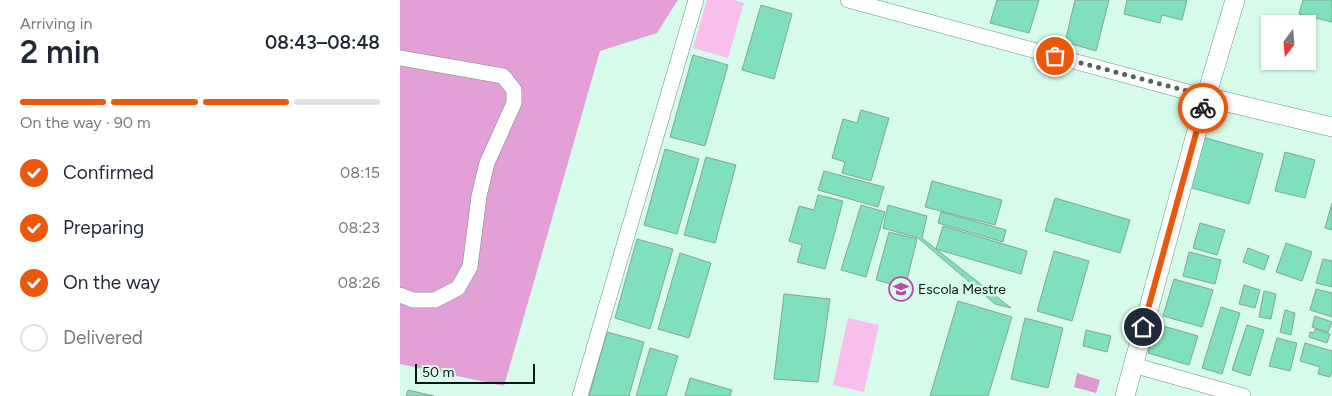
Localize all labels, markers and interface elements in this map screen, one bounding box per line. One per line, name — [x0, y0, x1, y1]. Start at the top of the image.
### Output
text: Arriving in — [20, 14, 92, 33]
north arrow — [1261, 15, 1316, 70]
map controls — [1261, 15, 1316, 70]
text: 08:43–08:48 — [265, 31, 380, 54]
text: 2 min — [20, 33, 100, 71]
pin — [1034, 35, 1076, 77]
icon: bag — [1041, 42, 1069, 70]
courier — [1178, 83, 1228, 133]
icon: bike — [1189, 94, 1217, 122]
text: On the way · 90 m — [20, 113, 151, 132]
icon: check — [20, 159, 48, 187]
text: Confirmed — [63, 161, 154, 184]
text: 08:15 — [340, 163, 380, 182]
icon: check — [20, 214, 48, 242]
text: Preparing — [63, 216, 144, 239]
text: 08:23 — [338, 218, 380, 237]
icon: check — [20, 269, 48, 297]
text: On the way — [63, 271, 160, 294]
text: 08:26 — [338, 273, 380, 292]
school or university icon: Escola Mestre — [888, 276, 914, 302]
place label: Escola Mestre — [918, 281, 1006, 298]
pin — [1122, 306, 1164, 348]
icon: home — [1129, 313, 1157, 341]
text: Delivered — [63, 326, 143, 349]
scale bar — [415, 361, 535, 384]
text: 50 m — [422, 364, 454, 381]

